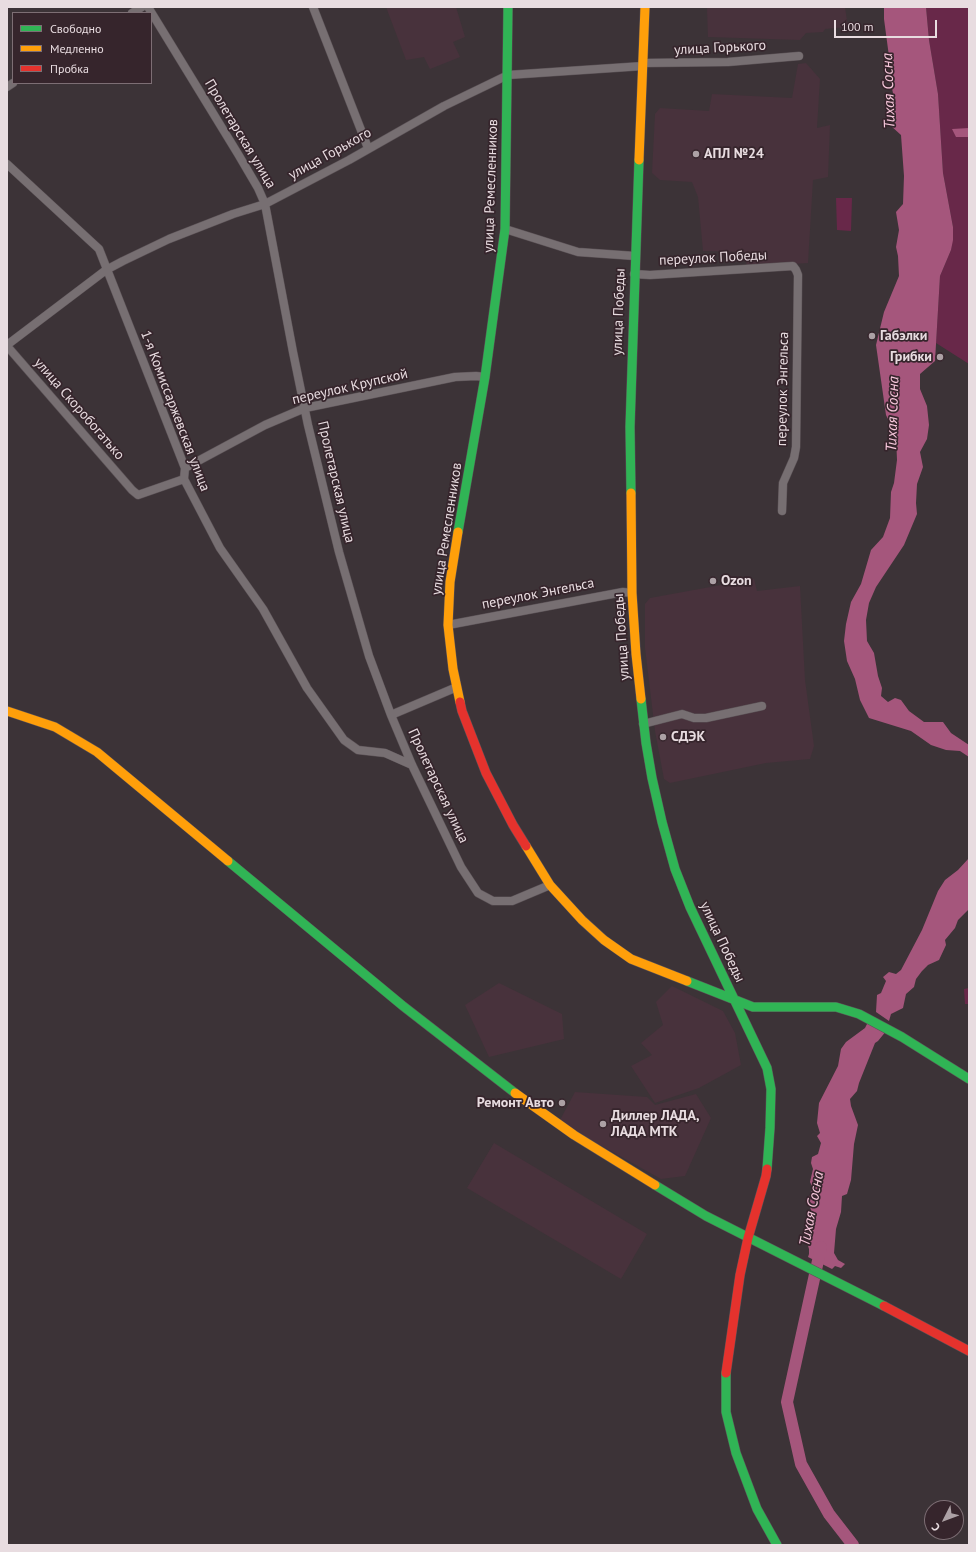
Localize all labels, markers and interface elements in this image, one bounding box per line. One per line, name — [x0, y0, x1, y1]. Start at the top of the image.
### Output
legend — [12, 12, 152, 84]
scale bar — [836, 12, 939, 38]
text: 100 m — [841, 19, 874, 34]
text: Свободно — [50, 21, 101, 36]
street label: улица Горького — [674, 37, 766, 59]
text: Медленно — [50, 41, 104, 56]
water label: Тихая Сосна — [879, 53, 899, 129]
text: Пробка — [50, 61, 89, 76]
street label: Пролетарская улица — [201, 76, 279, 192]
street label: улица Ремесленников — [480, 119, 502, 253]
street label: улица Горького — [286, 124, 374, 184]
place label: АПЛ №24 — [704, 146, 764, 162]
marker: АПЛ №24 — [691, 149, 701, 159]
street label: переулок Победы — [659, 247, 767, 269]
street label: улица Победы — [609, 268, 629, 356]
street label: 1-я Комиссаржевская улица — [137, 328, 213, 494]
place label: Габэлки — [880, 328, 927, 344]
marker: Габэлки — [867, 331, 877, 341]
street label: переулок Энгельса — [774, 332, 792, 446]
place label: Грибки — [890, 349, 932, 365]
marker: Грибки — [935, 352, 945, 362]
street label: улица Скоробогатько — [30, 355, 128, 463]
street label: переулок Крупской — [290, 366, 410, 408]
water label: Тихая Сосна — [883, 376, 903, 452]
street label: Пролетарская улица — [314, 419, 358, 545]
street label: улица Ремесленников — [428, 461, 466, 597]
place label: Ozon — [721, 573, 752, 589]
street label: переулок Энгельса — [480, 575, 596, 613]
marker: Ozon — [708, 576, 718, 586]
street label: улица Победы — [611, 593, 633, 681]
street label: Пролетарская улица — [404, 726, 472, 846]
place label: СДЭК — [671, 729, 705, 745]
marker: СДЭК — [658, 732, 668, 742]
street label: улица Победы — [696, 899, 748, 985]
place label: Ремонт Авто — [477, 1095, 554, 1111]
marker: Ремонт Авто — [557, 1098, 567, 1108]
place label: Диллер ЛАДА, ЛАДА МТК — [611, 1108, 700, 1140]
marker: Диллер ЛАДА, ЛАДА МТК — [598, 1119, 608, 1129]
water label: Тихая Сосна — [796, 1170, 828, 1248]
north arrow — [924, 1500, 964, 1540]
text: С — [929, 1520, 943, 1534]

